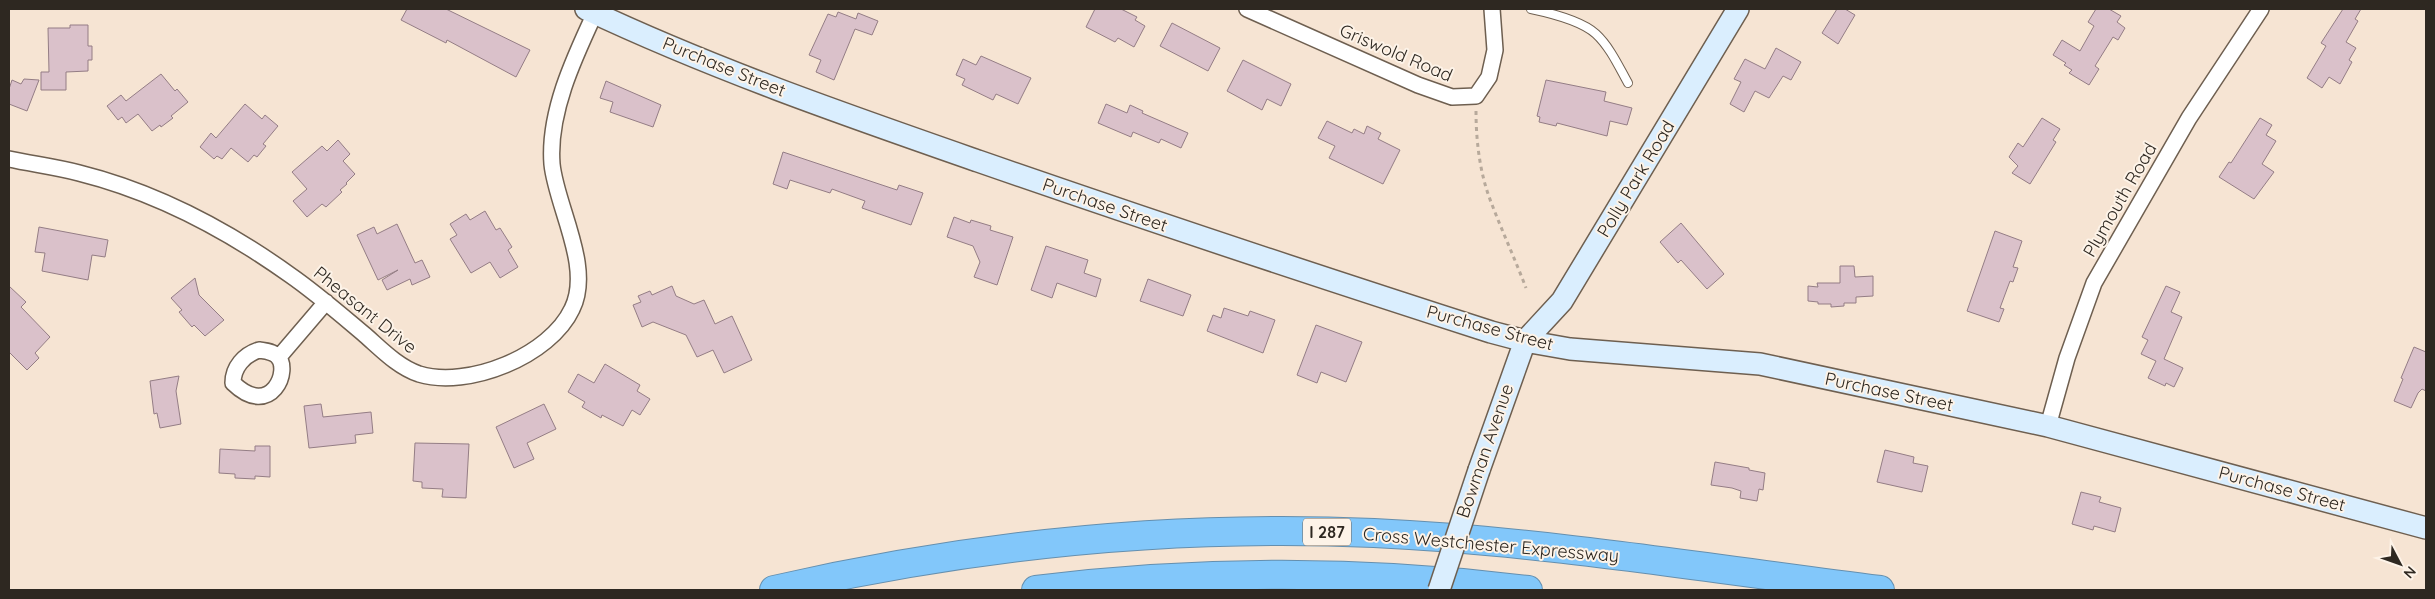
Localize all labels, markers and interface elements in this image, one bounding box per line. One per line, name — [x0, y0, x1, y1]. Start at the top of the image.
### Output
street label: Griswold Road — [1336, 18, 1456, 87]
street label: Purchase Street — [659, 31, 789, 102]
street label: Polly Park Road — [1592, 116, 1679, 241]
street label: Plymouth Road — [2078, 138, 2162, 261]
street label: Purchase Street — [1040, 172, 1171, 237]
street label: Pheasant Drive — [309, 261, 422, 358]
street label: Purchase Street — [1424, 300, 1556, 356]
street label: Purchase Street — [1823, 367, 1955, 416]
street label: Bowman Avenue — [1451, 381, 1518, 521]
street label: Purchase Street — [2216, 461, 2348, 517]
road number: I 287 — [1303, 518, 1351, 546]
street label: Cross Westchester Expressway — [1362, 522, 1620, 567]
north arrow — [2375, 539, 2425, 589]
text: N — [2400, 563, 2420, 582]

